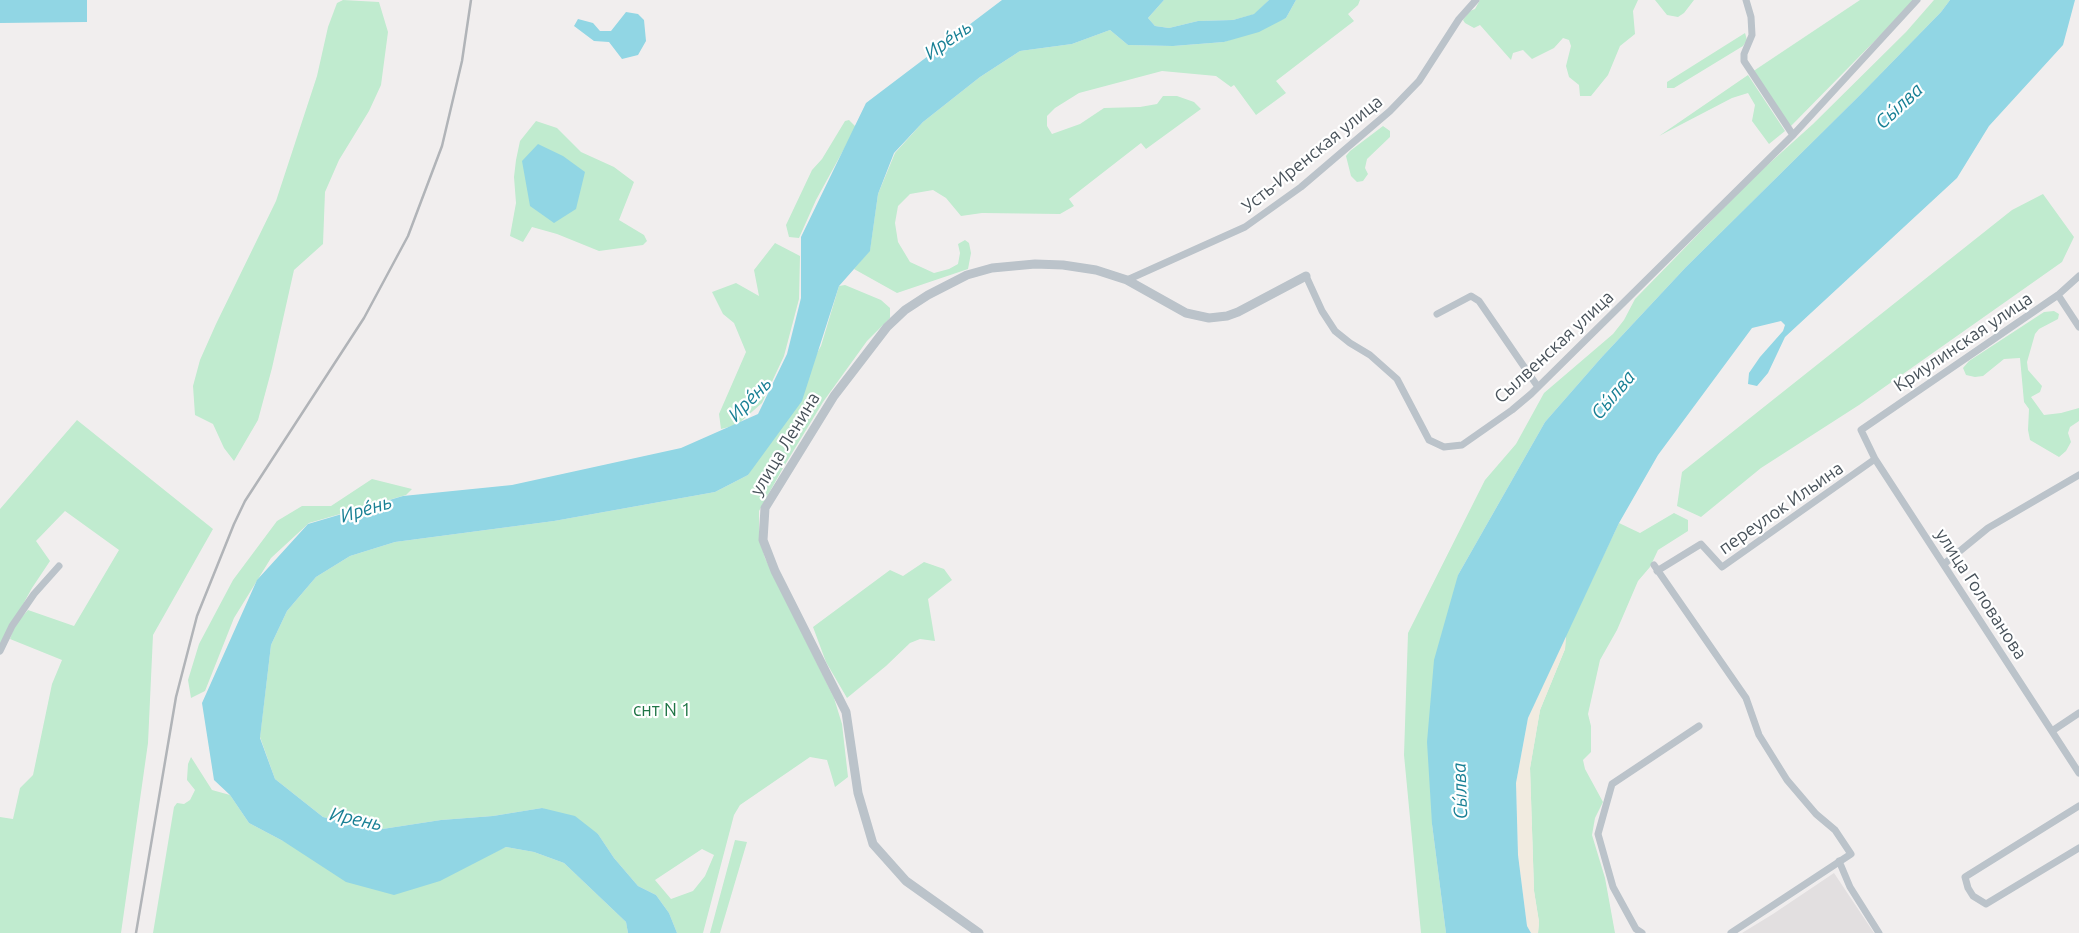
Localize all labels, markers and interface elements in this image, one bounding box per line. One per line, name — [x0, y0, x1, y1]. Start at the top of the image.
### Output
water label: Ире́нь — [920, 15, 976, 65]
water label: Сы́лва — [1871, 78, 1927, 134]
street label: Усть-Иренская улица — [1237, 91, 1387, 217]
street label: Сылвенская улица — [1490, 286, 1618, 408]
street label: Криулинская улица — [1890, 288, 2036, 396]
water label: Сы́лва — [1586, 366, 1640, 424]
water label: Ире́нь — [723, 372, 777, 426]
street label: улица Ленина — [746, 388, 824, 500]
street label: переулок Ильина — [1715, 457, 1847, 559]
water label: Ире́нь — [337, 490, 395, 528]
street label: улица Голованова — [1931, 525, 2031, 663]
park label: снт N 1 — [633, 699, 691, 721]
water label: Сы́лва — [1448, 762, 1472, 820]
water label: Ирень — [328, 802, 384, 836]

